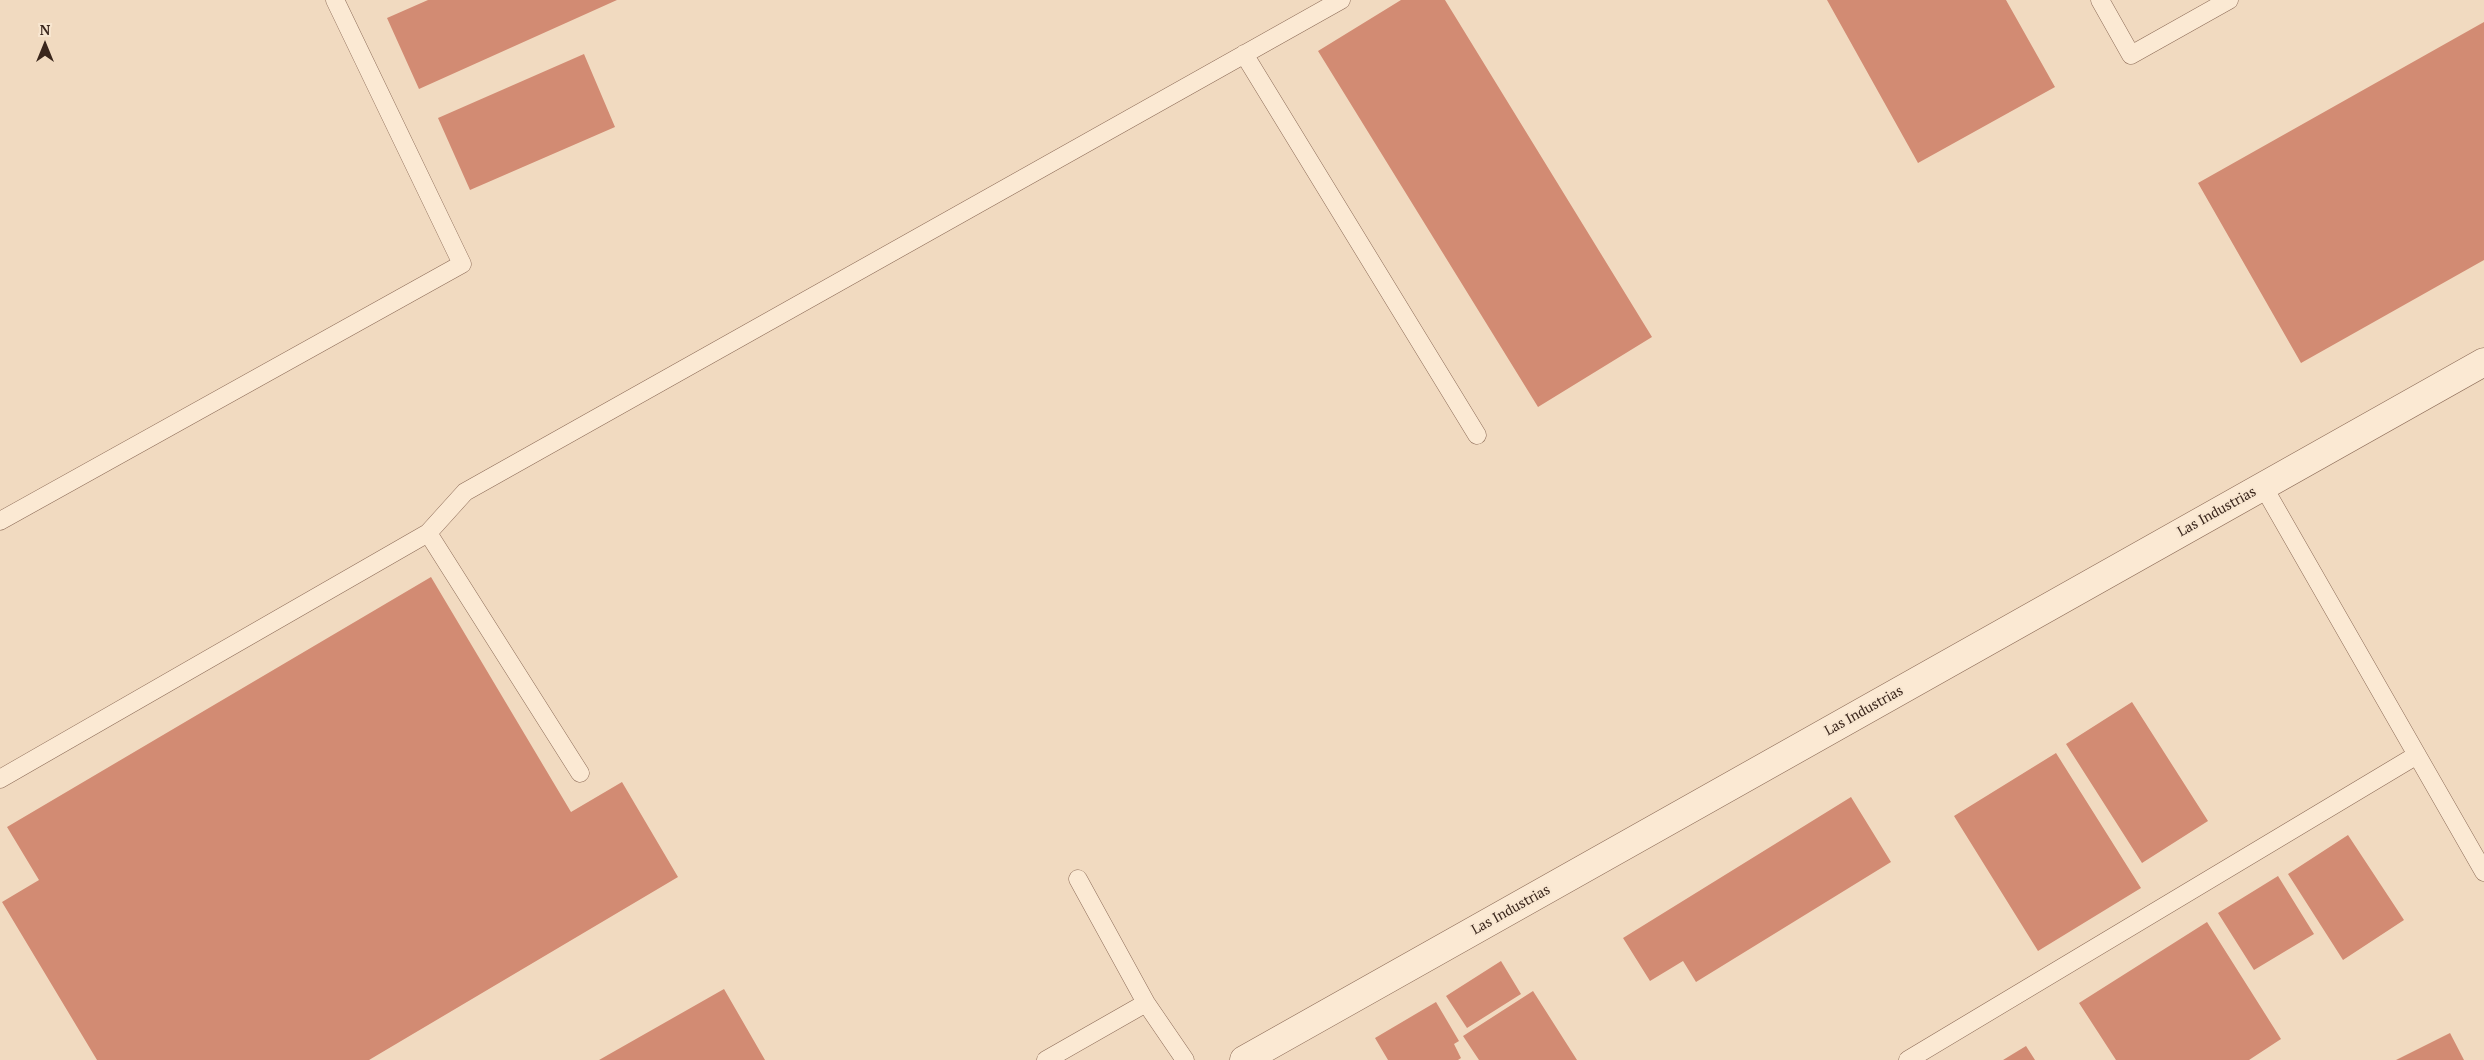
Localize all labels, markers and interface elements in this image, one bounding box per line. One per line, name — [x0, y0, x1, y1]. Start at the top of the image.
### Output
north arrow — [20, 20, 70, 70]
text: N — [40, 20, 50, 39]
street label: Las Industrias — [2175, 484, 2259, 540]
street label: Las Industrias — [1822, 683, 1906, 739]
street label: Las Industrias — [1469, 882, 1553, 938]

